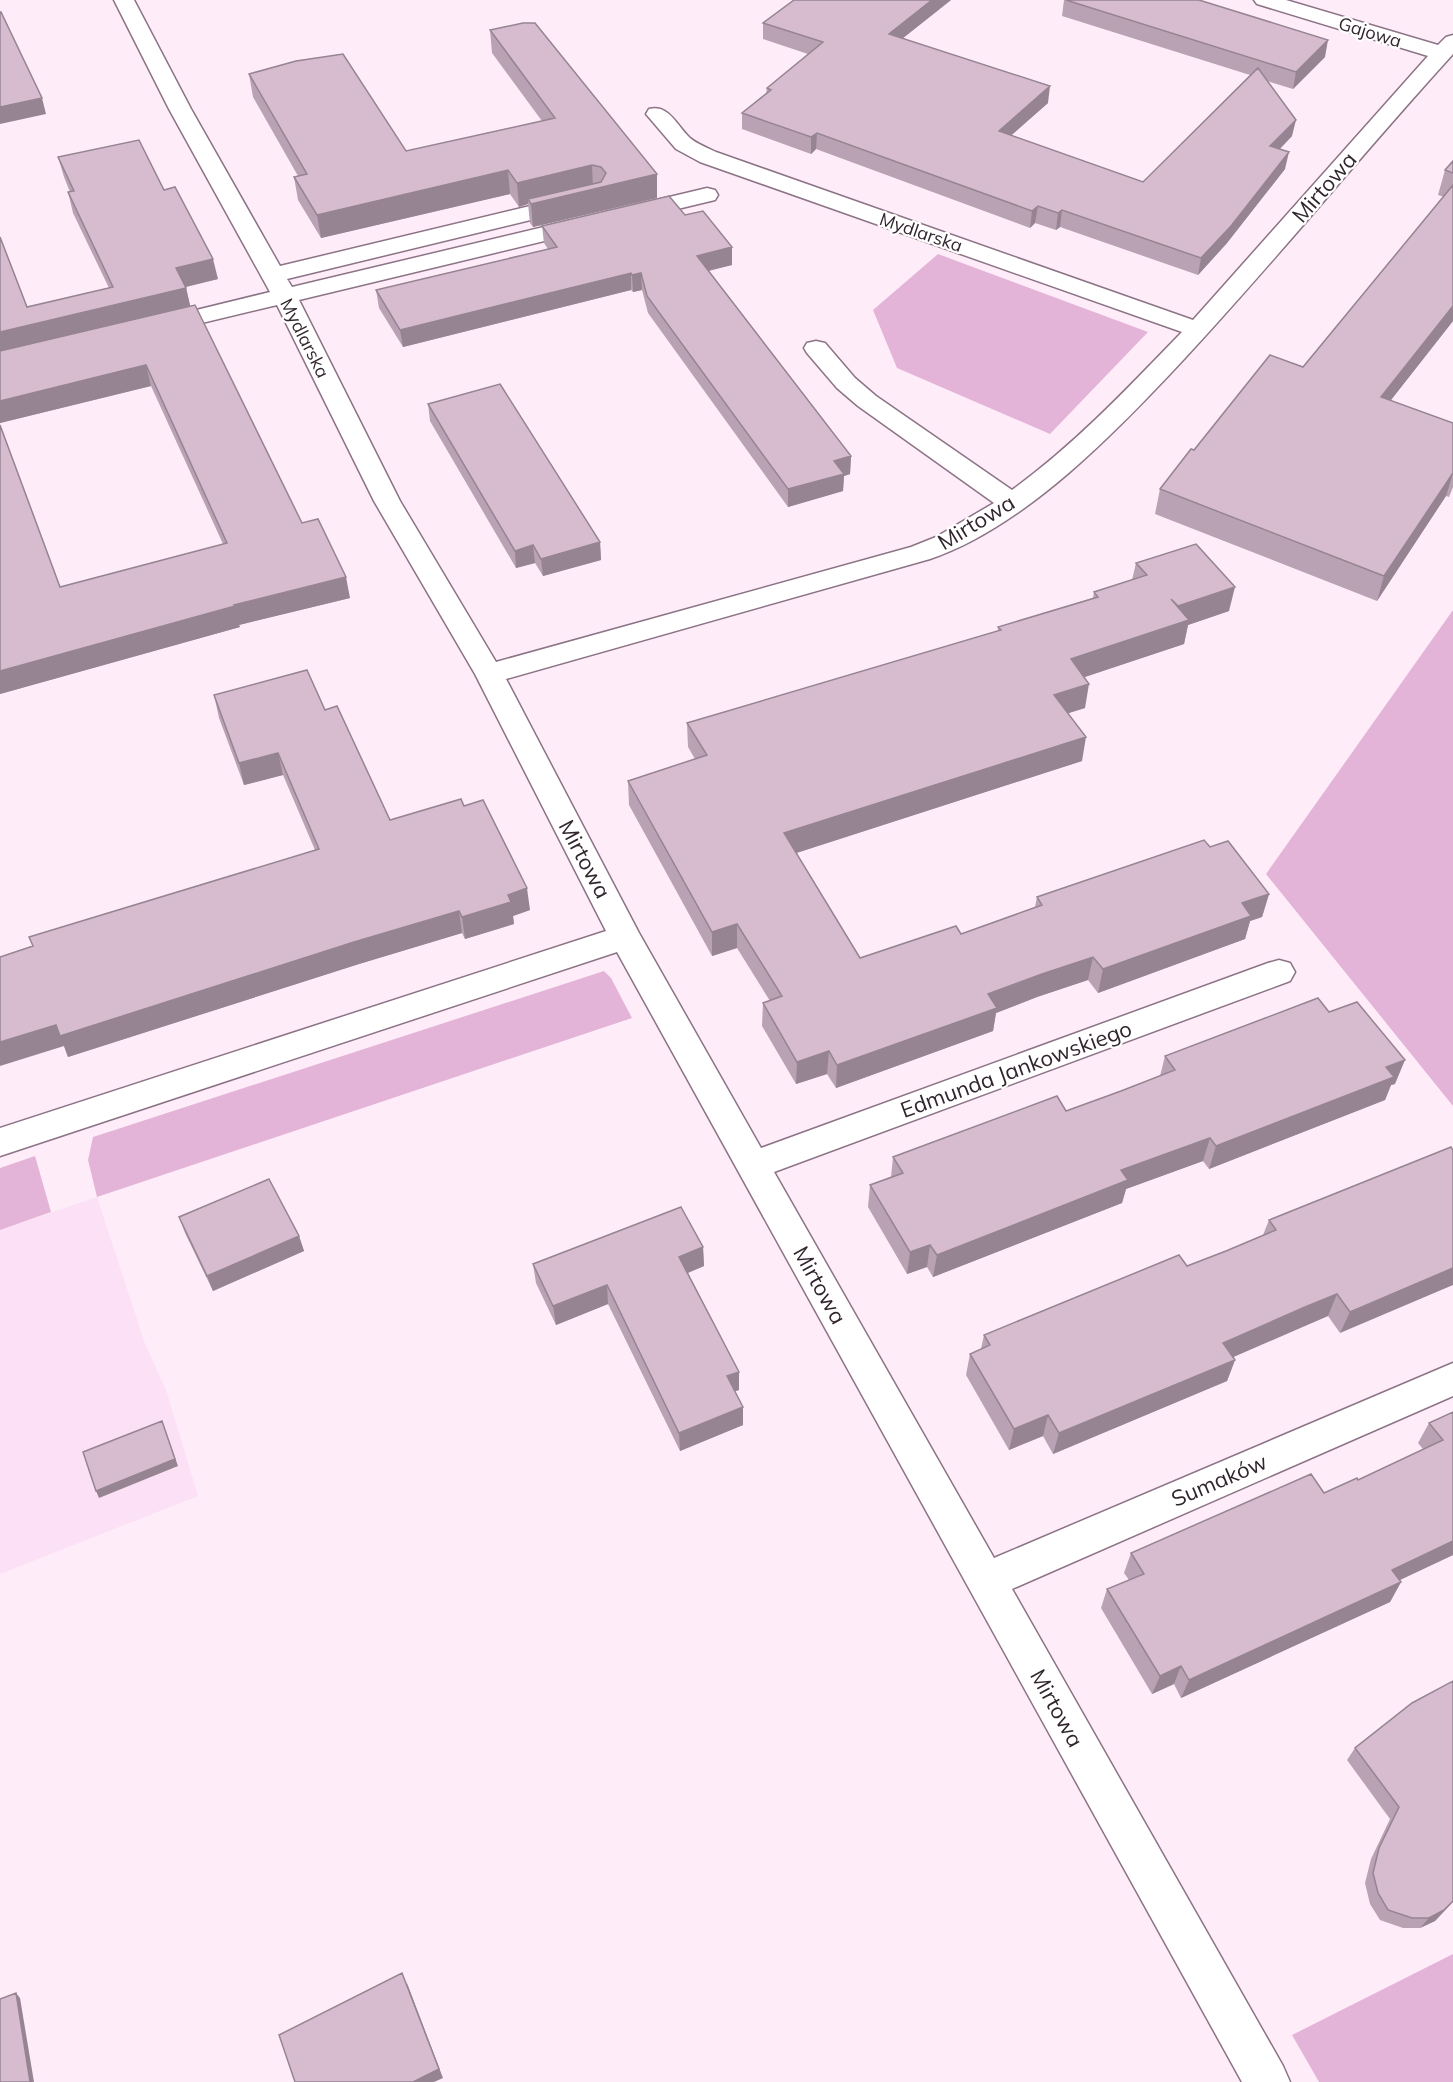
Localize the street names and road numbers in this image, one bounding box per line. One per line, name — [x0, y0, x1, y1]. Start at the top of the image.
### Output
street label: Gajowa — [1336, 12, 1404, 52]
street label: Mirtowa — [1286, 146, 1362, 228]
street label: Mydlarska — [877, 207, 965, 257]
street label: Mydlarska — [275, 294, 335, 382]
street label: Mirtowa — [932, 488, 1020, 556]
street label: Mirtowa — [553, 815, 617, 903]
street label: Edmunda Jankowskiego — [897, 1014, 1135, 1124]
street label: Mirtowa — [787, 1241, 853, 1329]
street label: Sumaków — [1167, 1447, 1271, 1513]
street label: Mirtowa — [1024, 1664, 1090, 1752]

